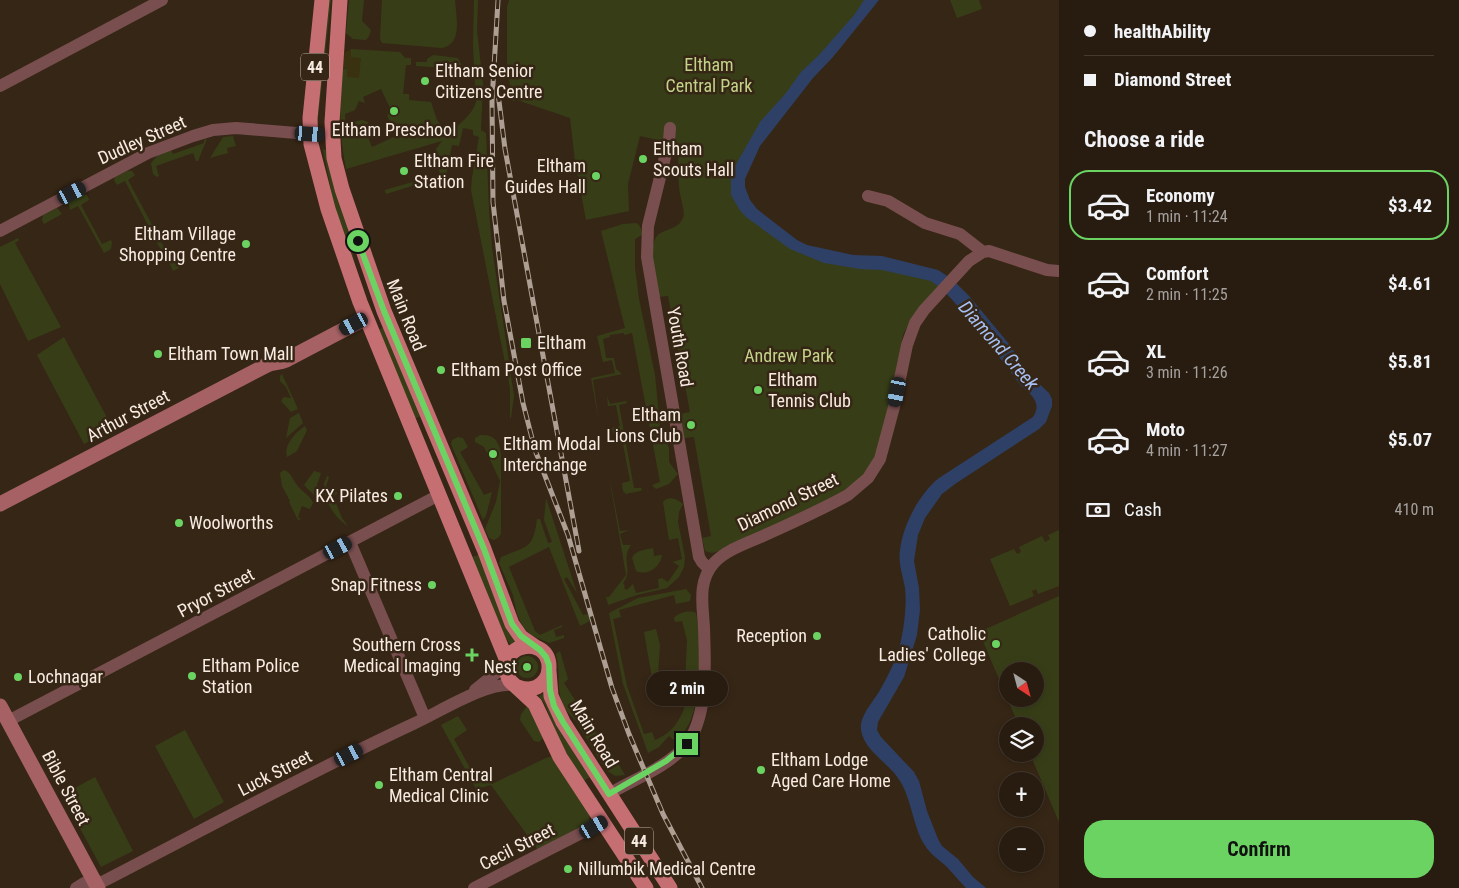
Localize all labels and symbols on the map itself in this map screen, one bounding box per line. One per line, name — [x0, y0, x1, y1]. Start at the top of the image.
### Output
road number: 44 — [301, 54, 329, 80]
park label: Eltham Central Park — [666, 54, 752, 96]
place label: Eltham Senior Citizens Centre — [435, 60, 543, 102]
marker: Eltham Senior Citizens Centre — [419, 75, 431, 87]
marker: Eltham Preschool — [388, 105, 400, 117]
street label: Dudley Street — [95, 111, 189, 168]
place label: Eltham Preschool — [332, 119, 456, 140]
car — [294, 125, 325, 143]
place label: Eltham Scouts Hall — [653, 138, 734, 180]
place label: Eltham Fire Station — [414, 150, 494, 192]
marker: Eltham Scouts Hall — [637, 153, 649, 165]
place label: Eltham Guides Hall — [505, 155, 586, 197]
marker: Eltham Fire Station — [398, 165, 410, 177]
marker: Eltham Guides Hall — [590, 170, 602, 182]
car — [55, 180, 88, 206]
place label: Eltham Village Shopping Centre — [119, 223, 236, 265]
route start — [347, 230, 369, 252]
marker: Eltham Village Shopping Centre — [240, 238, 252, 250]
street label: Main Road — [383, 276, 430, 354]
water label: Diamond Creek — [954, 296, 1044, 395]
street label: Youth Road — [663, 305, 698, 389]
car — [337, 310, 370, 338]
place label: Eltham — [537, 332, 586, 353]
marker: Eltham — [519, 336, 533, 350]
place label: Eltham Town Mall — [168, 343, 294, 364]
park label: Andrew Park — [744, 345, 834, 366]
marker: Eltham Town Mall — [152, 348, 164, 360]
place label: Eltham Post Office — [451, 359, 582, 380]
marker: Eltham Post Office — [435, 364, 447, 376]
place label: Eltham Tennis Club — [768, 369, 851, 411]
car — [886, 376, 907, 408]
marker: Eltham Tennis Club — [752, 384, 764, 396]
street label: Arthur Street — [83, 385, 173, 446]
place label: Eltham Lions Club — [606, 404, 681, 446]
marker: Eltham Lions Club — [685, 419, 697, 431]
place label: Eltham Modal Interchange — [503, 433, 601, 475]
marker: Eltham Modal Interchange — [487, 448, 499, 460]
street label: Diamond Street — [734, 468, 842, 535]
place label: KX Pilates — [315, 485, 388, 506]
marker: KX Pilates — [392, 490, 404, 502]
place label: Woolworths — [189, 512, 274, 533]
marker: Woolworths — [173, 517, 185, 529]
car — [321, 534, 354, 562]
street label: Pryor Street — [174, 564, 258, 622]
place label: Snap Fitness — [331, 574, 422, 595]
marker: Snap Fitness — [426, 579, 438, 591]
place label: Catholic Ladies' College — [879, 623, 986, 665]
place label: Reception — [736, 625, 807, 646]
marker: Reception — [811, 630, 823, 642]
place label: Southern Cross Medical Imaging — [343, 634, 461, 676]
marker: Catholic Ladies' College — [990, 638, 1002, 650]
marker: Southern Cross Medical Imaging — [465, 648, 479, 662]
place label: Eltham Police Station — [202, 655, 299, 697]
place label: Nest — [484, 656, 517, 677]
marker: Nest — [521, 661, 533, 673]
north arrow — [999, 662, 1044, 708]
place label: Lochnagar — [28, 666, 103, 687]
marker: Eltham Police Station — [186, 670, 198, 682]
marker: Lochnagar — [12, 671, 24, 683]
callout: 2 min — [646, 672, 728, 706]
street label: Main Road — [566, 696, 623, 771]
route end — [676, 733, 698, 755]
car — [332, 742, 365, 768]
street label: Luck Street — [235, 745, 315, 800]
street label: Bible Street — [38, 747, 95, 829]
place label: Eltham Lodge Aged Care Home — [771, 749, 891, 791]
place label: Eltham Central Medical Clinic — [389, 764, 493, 806]
marker: Eltham Lodge Aged Care Home — [755, 764, 767, 776]
marker: Eltham Central Medical Clinic — [373, 779, 385, 791]
car — [577, 813, 610, 841]
street label: Cecil Street — [476, 819, 558, 874]
road number: 44 — [625, 828, 653, 854]
place label: Nillumbik Medical Centre — [578, 858, 756, 879]
marker: Nillumbik Medical Centre — [562, 863, 574, 875]

